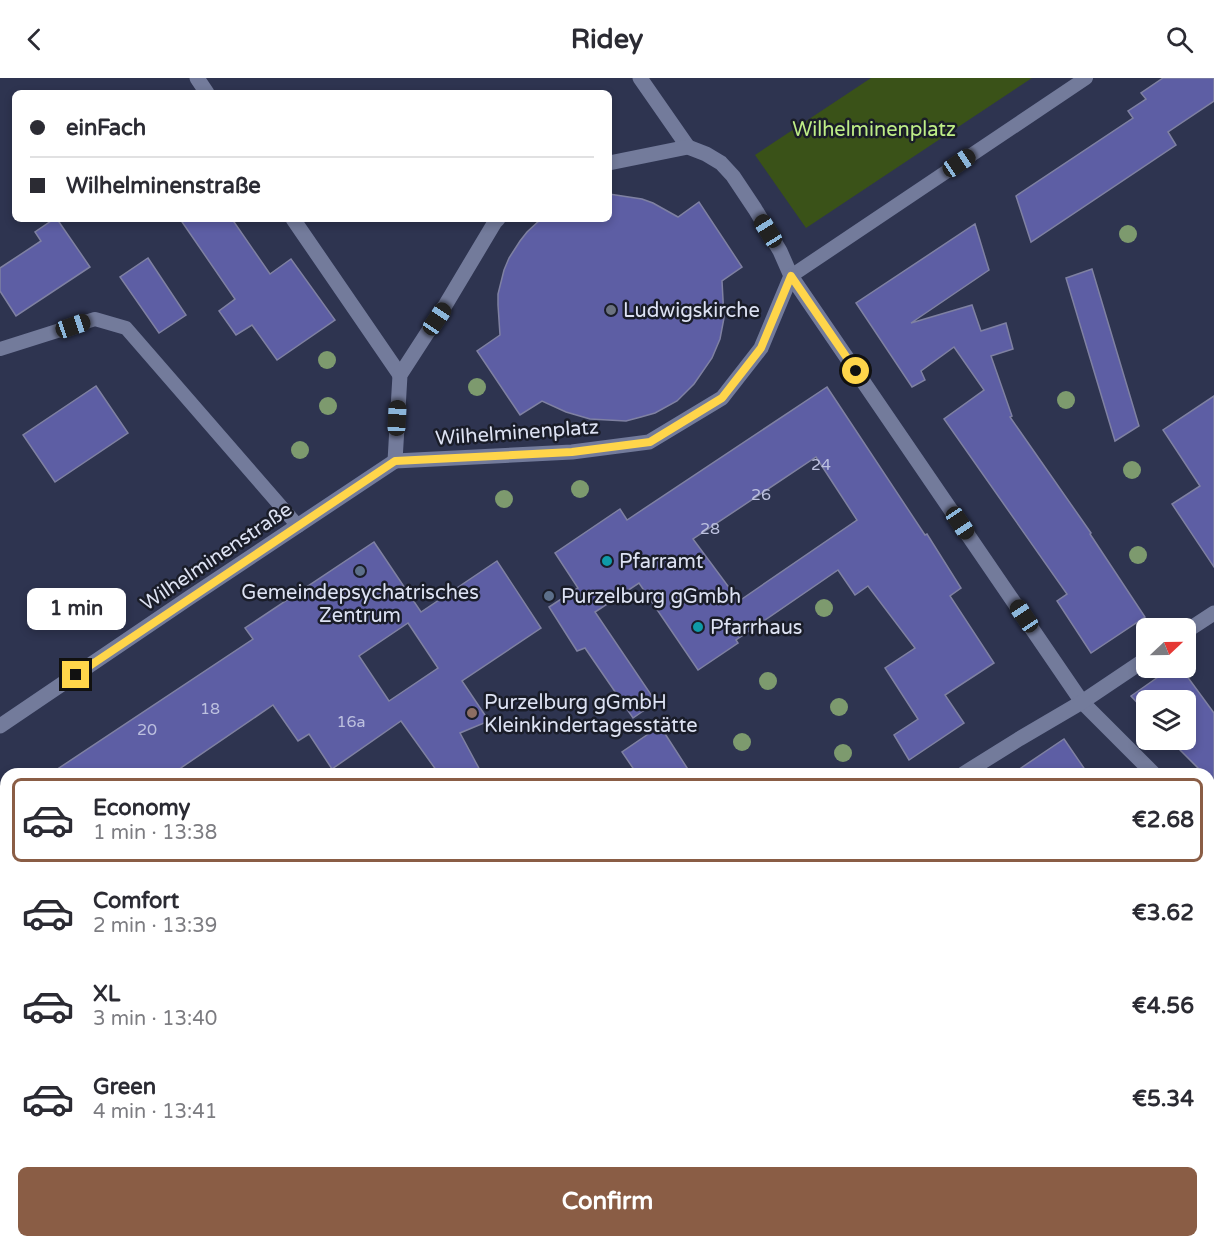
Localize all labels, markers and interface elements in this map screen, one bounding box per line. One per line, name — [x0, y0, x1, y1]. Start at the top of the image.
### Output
icon: back — [18, 23, 51, 56]
text: Ridey — [571, 23, 643, 56]
icon: search — [1163, 23, 1196, 56]
text: einFach — [66, 115, 146, 141]
park label: Wilhelminenplatz — [792, 118, 956, 142]
car — [939, 145, 979, 181]
text: Wilhelminenstraße — [66, 173, 261, 199]
car — [751, 211, 785, 251]
car — [419, 299, 455, 339]
place label: Ludwigskirche — [623, 299, 760, 323]
marker: Ludwigskirche — [604, 303, 618, 317]
car — [53, 312, 93, 340]
route start — [842, 357, 869, 384]
car — [387, 400, 407, 436]
street label: Wilhelminenplatz — [435, 415, 600, 451]
house number: 24 — [811, 455, 831, 475]
house number: 26 — [751, 485, 771, 505]
street label: Wilhelminenstraße — [136, 497, 297, 616]
car — [942, 503, 978, 543]
house number: 28 — [700, 519, 720, 539]
place label: Pfarramt — [619, 550, 704, 574]
marker: Pfarramt — [600, 554, 614, 568]
marker: Gemeindepsychatrisches Zentrum — [353, 564, 367, 578]
place label: Gemeindepsychatrisches Zentrum — [241, 581, 479, 628]
place label: Purzelburg gGmbh — [561, 585, 741, 609]
callout: 1 min — [26, 588, 125, 630]
marker: Purzelburg gGmbh — [542, 589, 556, 603]
car — [1006, 596, 1042, 636]
text: 1 min — [50, 597, 103, 621]
place label: Pfarrhaus — [710, 616, 802, 640]
north arrow — [1136, 618, 1196, 678]
map controls — [1136, 618, 1196, 750]
marker: Pfarrhaus — [691, 620, 705, 634]
route end — [62, 661, 89, 688]
button: layers — [1136, 690, 1196, 750]
place label: Purzelburg gGmbH Kleinkindertagesstätte — [484, 691, 698, 738]
house number: 18 — [200, 699, 220, 719]
marker: Purzelburg gGmbH Kleinkindertagesstätte — [465, 706, 479, 720]
house number: 16a — [336, 712, 366, 732]
house number: 20 — [137, 720, 157, 740]
icon: car — [21, 793, 75, 847]
text: Economy — [93, 795, 190, 821]
text: €2.68 — [1132, 807, 1194, 833]
text: 1 min · 13:38 — [93, 821, 217, 845]
icon: car — [21, 886, 75, 940]
text: Comfort — [93, 888, 179, 914]
text: €3.62 — [1132, 900, 1194, 926]
text: 2 min · 13:39 — [93, 914, 217, 938]
icon: car — [21, 979, 75, 1033]
text: XL — [93, 981, 120, 1007]
text: €4.56 — [1132, 993, 1194, 1019]
text: 3 min · 13:40 — [93, 1007, 217, 1031]
icon: car — [21, 1072, 75, 1126]
text: Green — [93, 1074, 156, 1100]
text: €5.34 — [1132, 1086, 1194, 1112]
text: 4 min · 13:41 — [93, 1100, 217, 1124]
button: Confirm — [18, 1167, 1197, 1236]

